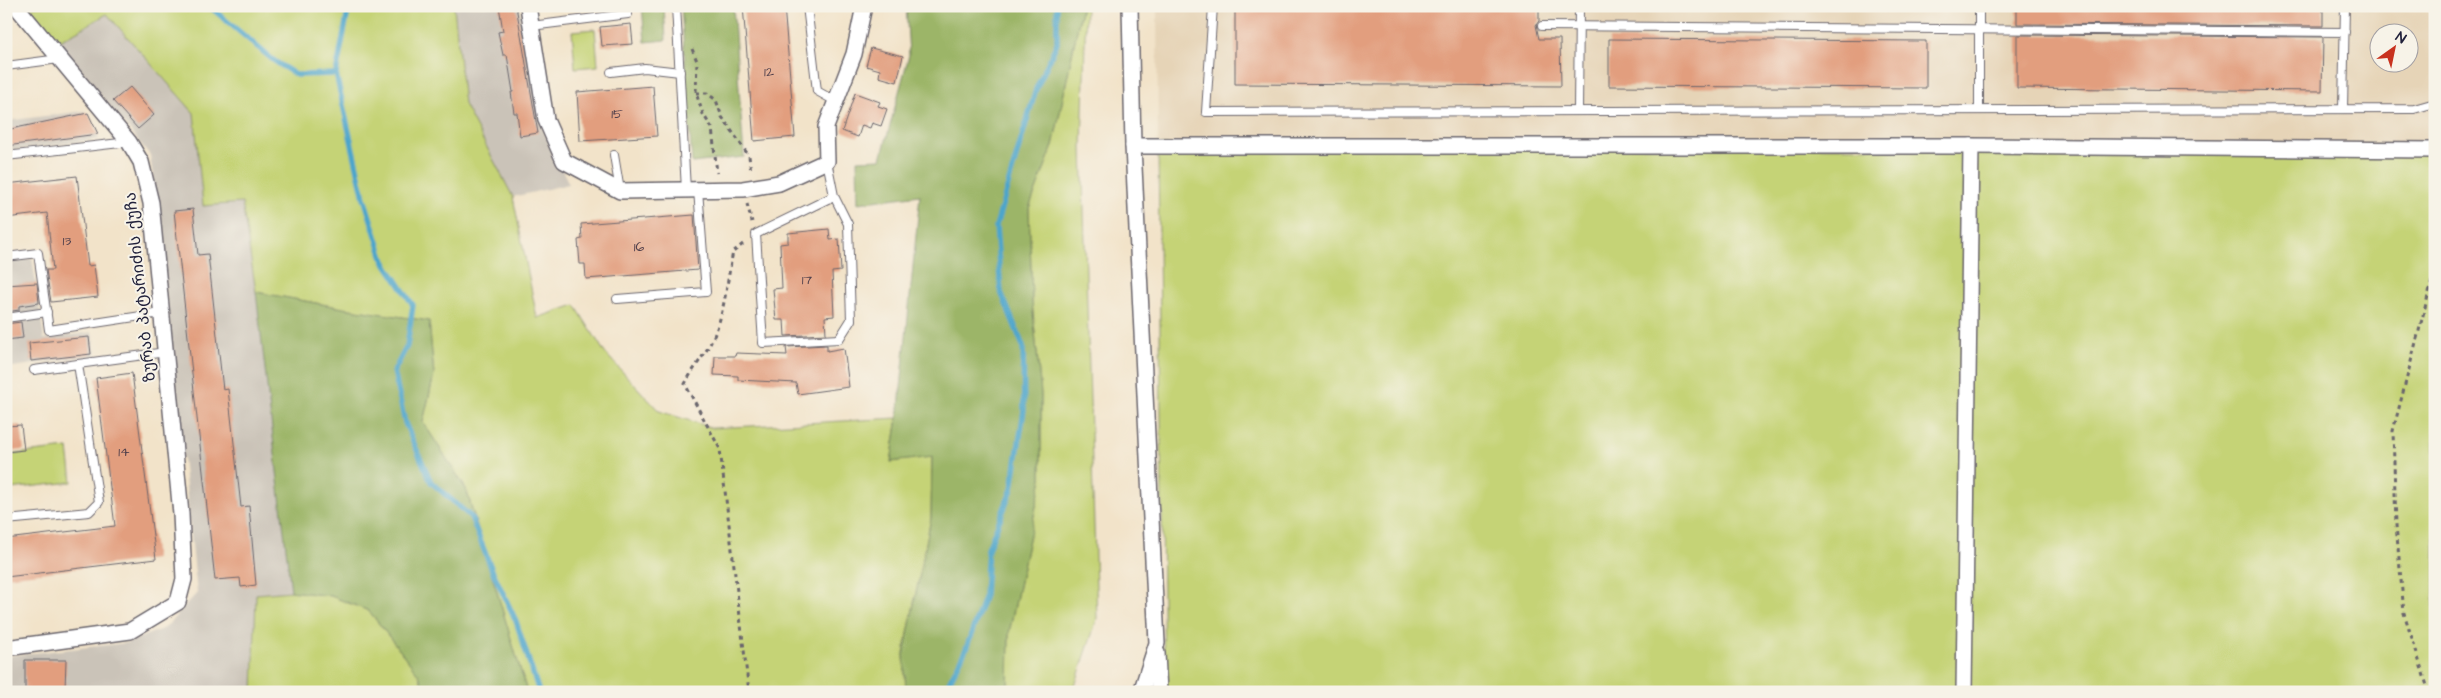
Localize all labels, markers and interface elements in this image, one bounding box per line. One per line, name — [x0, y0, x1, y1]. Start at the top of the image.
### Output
north arrow — [2368, 22, 2418, 72]
text: N — [2391, 27, 2410, 49]
house number: 12 — [764, 62, 774, 82]
house number: 15 — [611, 104, 623, 124]
street label: ზურაბ პატარიძის ქუჩა — [119, 191, 161, 383]
house number: 13 — [63, 231, 71, 251]
house number: 16 — [634, 237, 645, 257]
house number: 17 — [802, 270, 813, 290]
house number: 14 — [118, 442, 130, 462]

